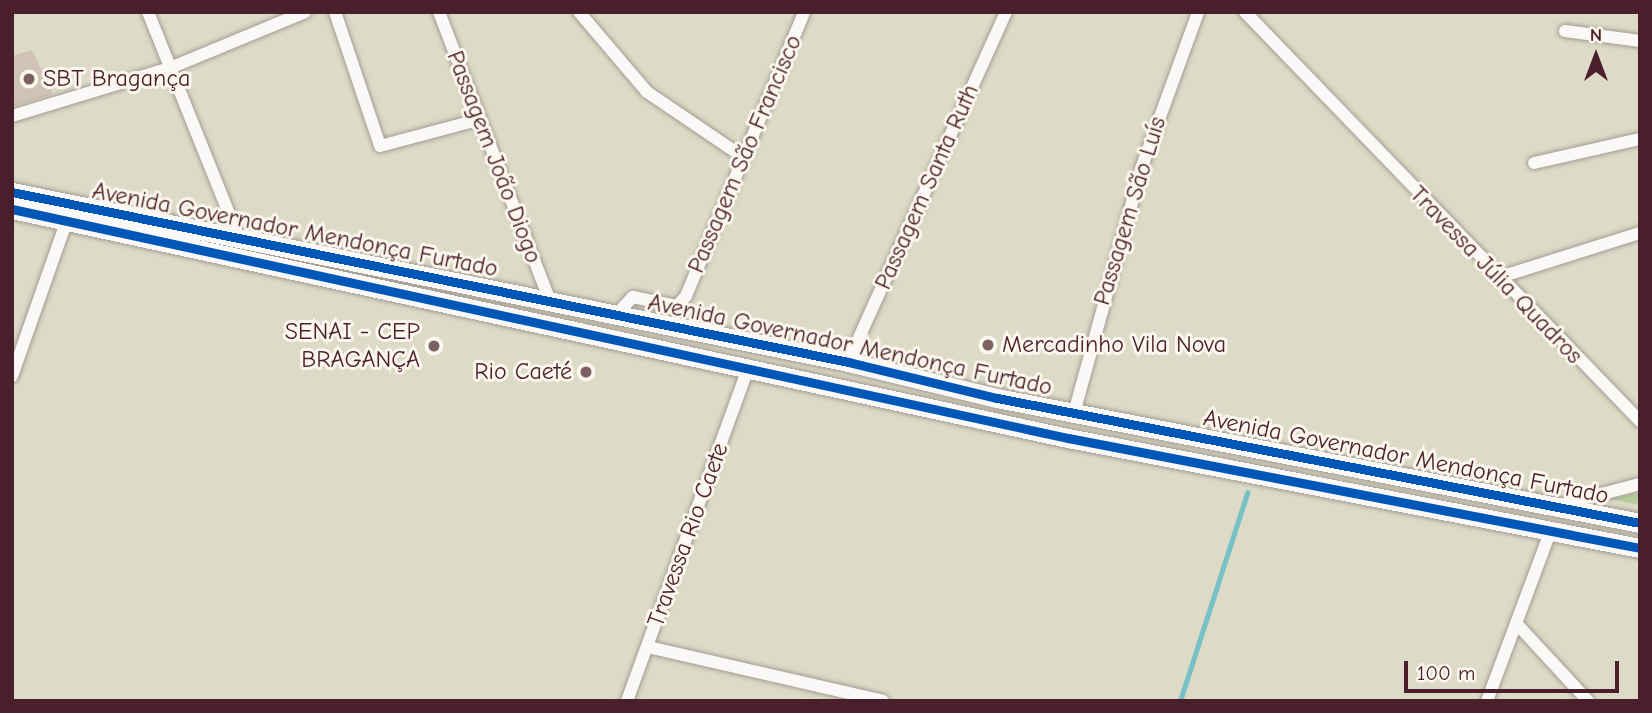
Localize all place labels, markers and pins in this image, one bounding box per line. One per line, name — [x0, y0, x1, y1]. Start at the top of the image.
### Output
place label: SBT Bragança — [43, 65, 190, 93]
marker: SBT Bragança — [21, 71, 37, 87]
place label: SENAI - CEP BRAGANÇA — [285, 318, 420, 374]
place label: Mercadinho Vila Nova — [1002, 331, 1226, 359]
marker: Mercadinho Vila Nova — [980, 337, 996, 353]
marker: SENAI - CEP BRAGANÇA — [426, 338, 442, 354]
place label: Rio Caeté — [474, 358, 572, 386]
marker: Rio Caeté — [578, 364, 594, 380]

